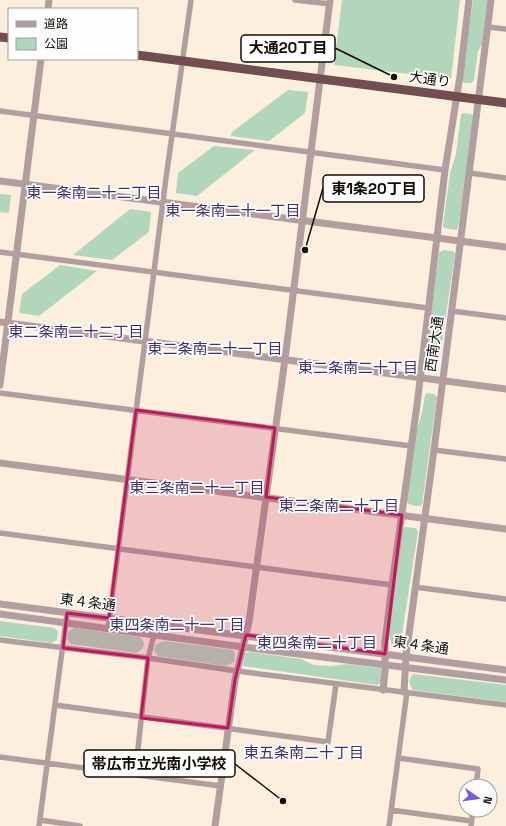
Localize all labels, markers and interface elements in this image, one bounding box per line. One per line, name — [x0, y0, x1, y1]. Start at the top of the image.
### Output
legend — [8, 8, 138, 60]
text: 道路 — [44, 16, 68, 32]
callout: 大通20丁目 — [241, 35, 335, 62]
text: 公園 — [44, 36, 68, 52]
text: 大通20丁目 — [249, 38, 327, 57]
street label: 大通り — [408, 67, 452, 91]
callout: 東1条20丁目 — [323, 175, 424, 202]
text: 東1条20丁目 — [331, 179, 417, 198]
district label: 東一条南二十二丁目 — [26, 183, 162, 202]
district label: 東一条南二十一丁目 — [165, 201, 301, 220]
street label: 西南大通 — [421, 315, 447, 373]
district label: 東二条南二十二丁目 — [8, 322, 144, 341]
district label: 東二条南二十一丁目 — [147, 339, 283, 358]
district label: 東二条南二十丁目 — [298, 358, 418, 377]
district label: 東三条南二十一丁目 — [129, 478, 265, 497]
district label: 東三条南二十丁目 — [279, 496, 399, 515]
street label: 東４条通 — [59, 590, 117, 614]
district label: 東四条南二十一丁目 — [109, 615, 245, 634]
street label: 東４条通 — [392, 632, 450, 658]
district label: 東四条南二十丁目 — [257, 633, 377, 652]
district label: 東五条南二十丁目 — [244, 743, 364, 762]
callout: 帯広市立光南小学校 — [84, 750, 235, 777]
text: 帯広市立光南小学校 — [91, 754, 227, 773]
north arrow — [458, 778, 498, 818]
text: N — [480, 795, 495, 805]

